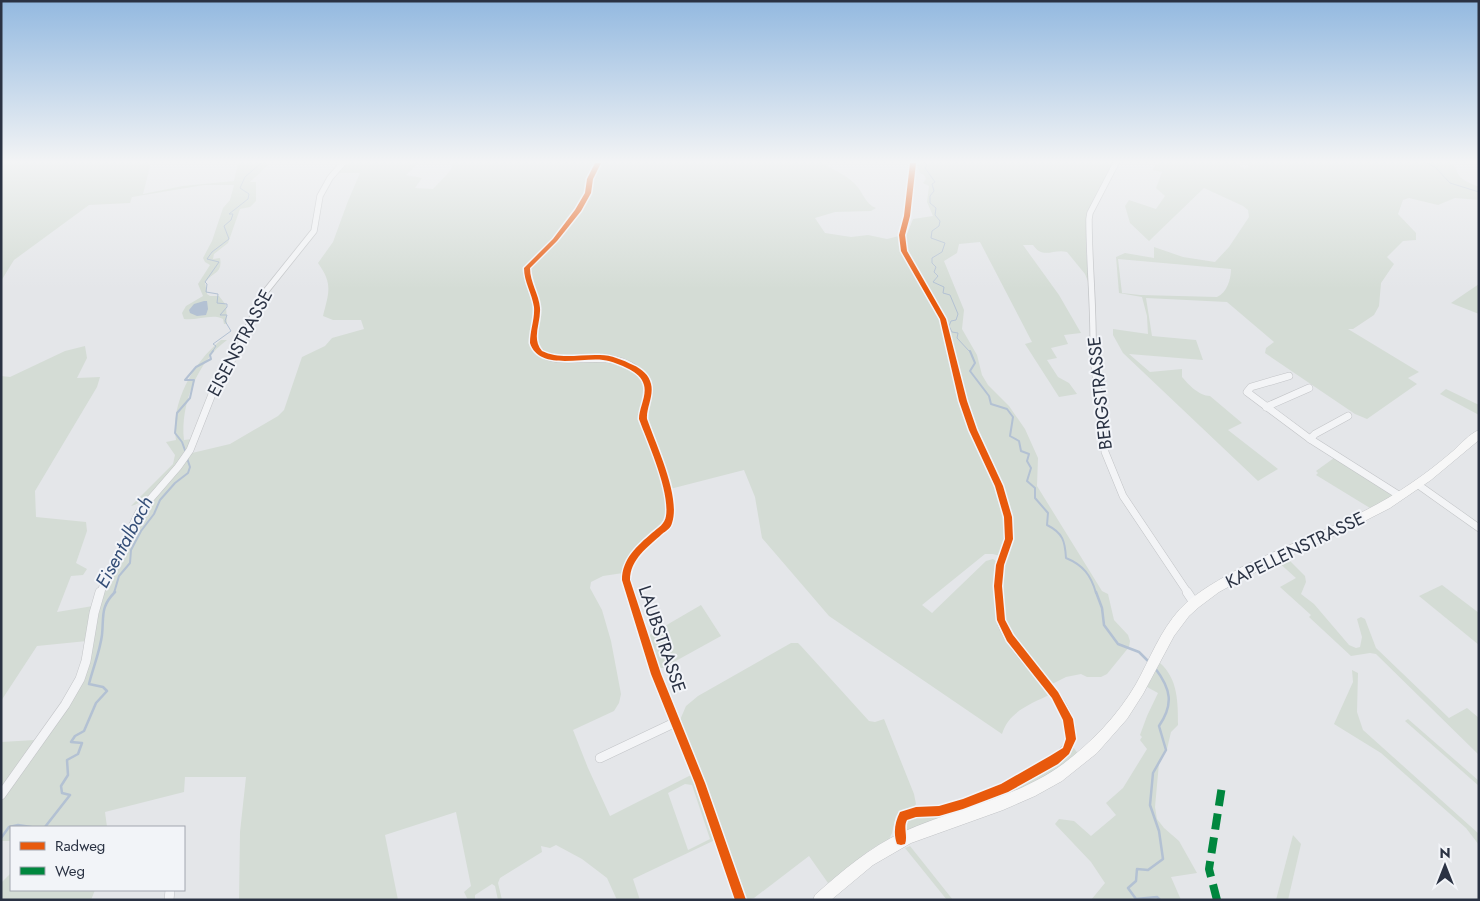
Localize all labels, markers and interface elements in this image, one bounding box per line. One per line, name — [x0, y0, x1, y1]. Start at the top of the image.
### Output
street label: EISENSTRASSE — [201, 285, 279, 401]
street label: BERGSTRASSE — [1081, 335, 1119, 451]
water label: Eisentalbach — [89, 491, 159, 593]
street label: KAPELLENSTRASSE — [1221, 505, 1369, 595]
street label: LAUBSTRASSE — [632, 582, 692, 696]
legend — [10, 826, 185, 891]
text: Radweg — [55, 835, 105, 857]
north arrow — [1420, 841, 1470, 891]
text: N — [1439, 843, 1451, 863]
text: Weg — [55, 860, 85, 882]

